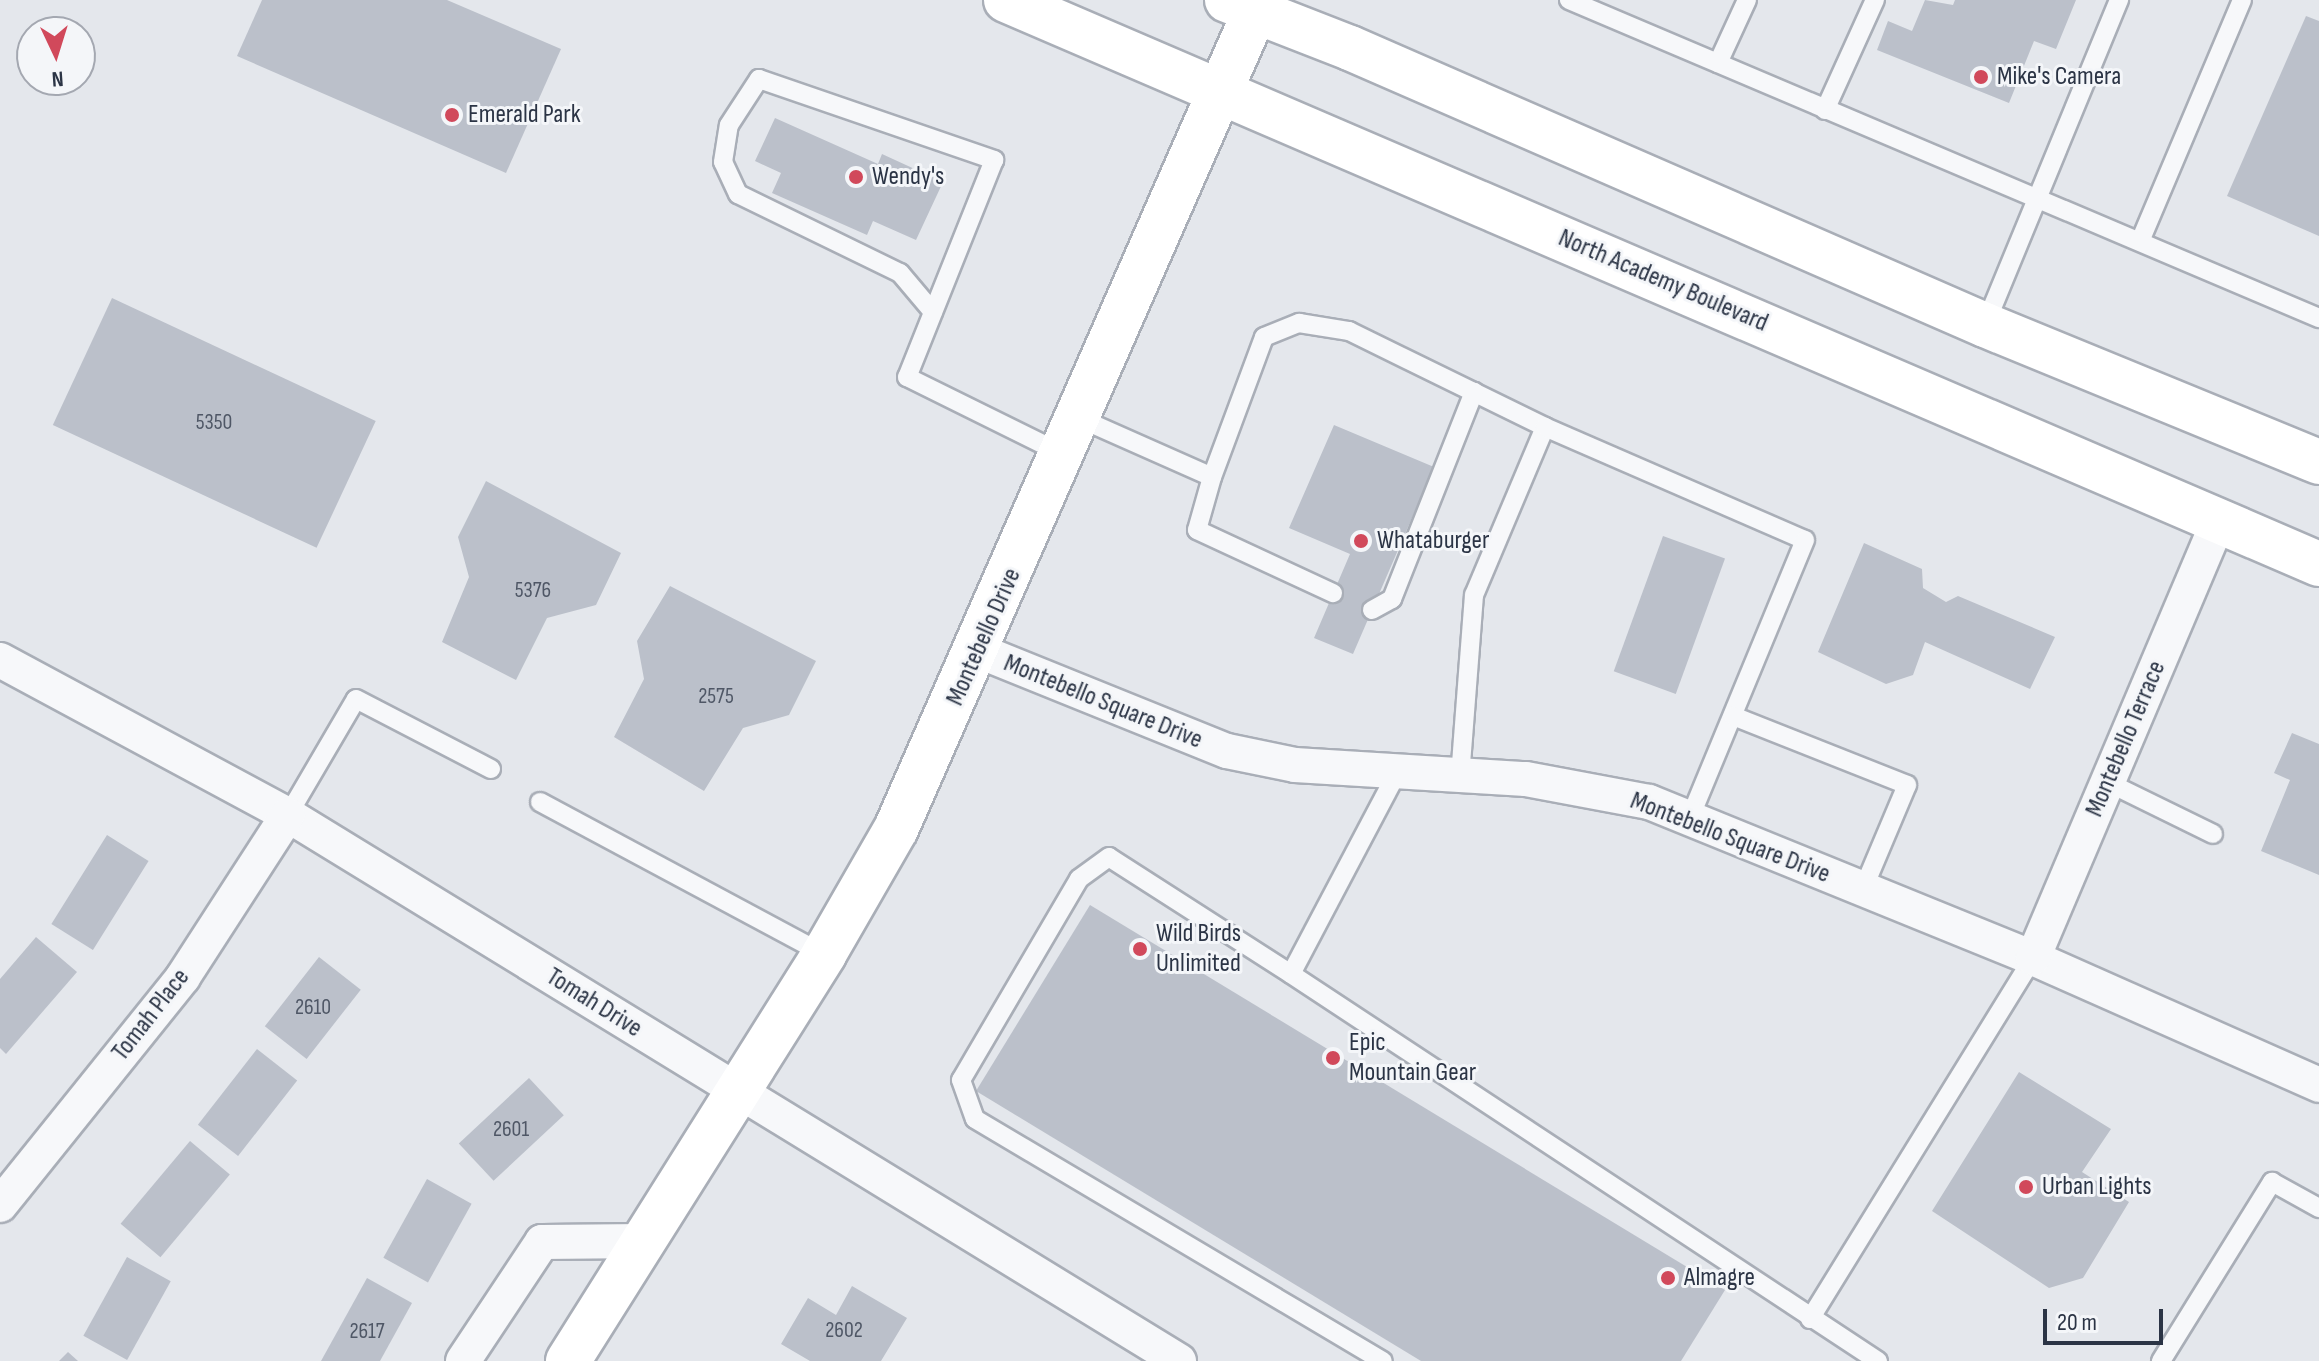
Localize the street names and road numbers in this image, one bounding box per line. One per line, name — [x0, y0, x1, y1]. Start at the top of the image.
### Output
street label: North Academy Boulevard — [1554, 223, 1772, 339]
street label: Montebello Drive — [940, 564, 1028, 710]
street label: Montebello Square Drive — [999, 648, 1207, 756]
street label: Montebello Terrace — [2079, 656, 2173, 822]
street label: Montebello Square Drive — [1626, 786, 1834, 890]
street label: Tomah Drive — [540, 961, 648, 1045]
street label: Tomah Place — [105, 963, 197, 1067]

